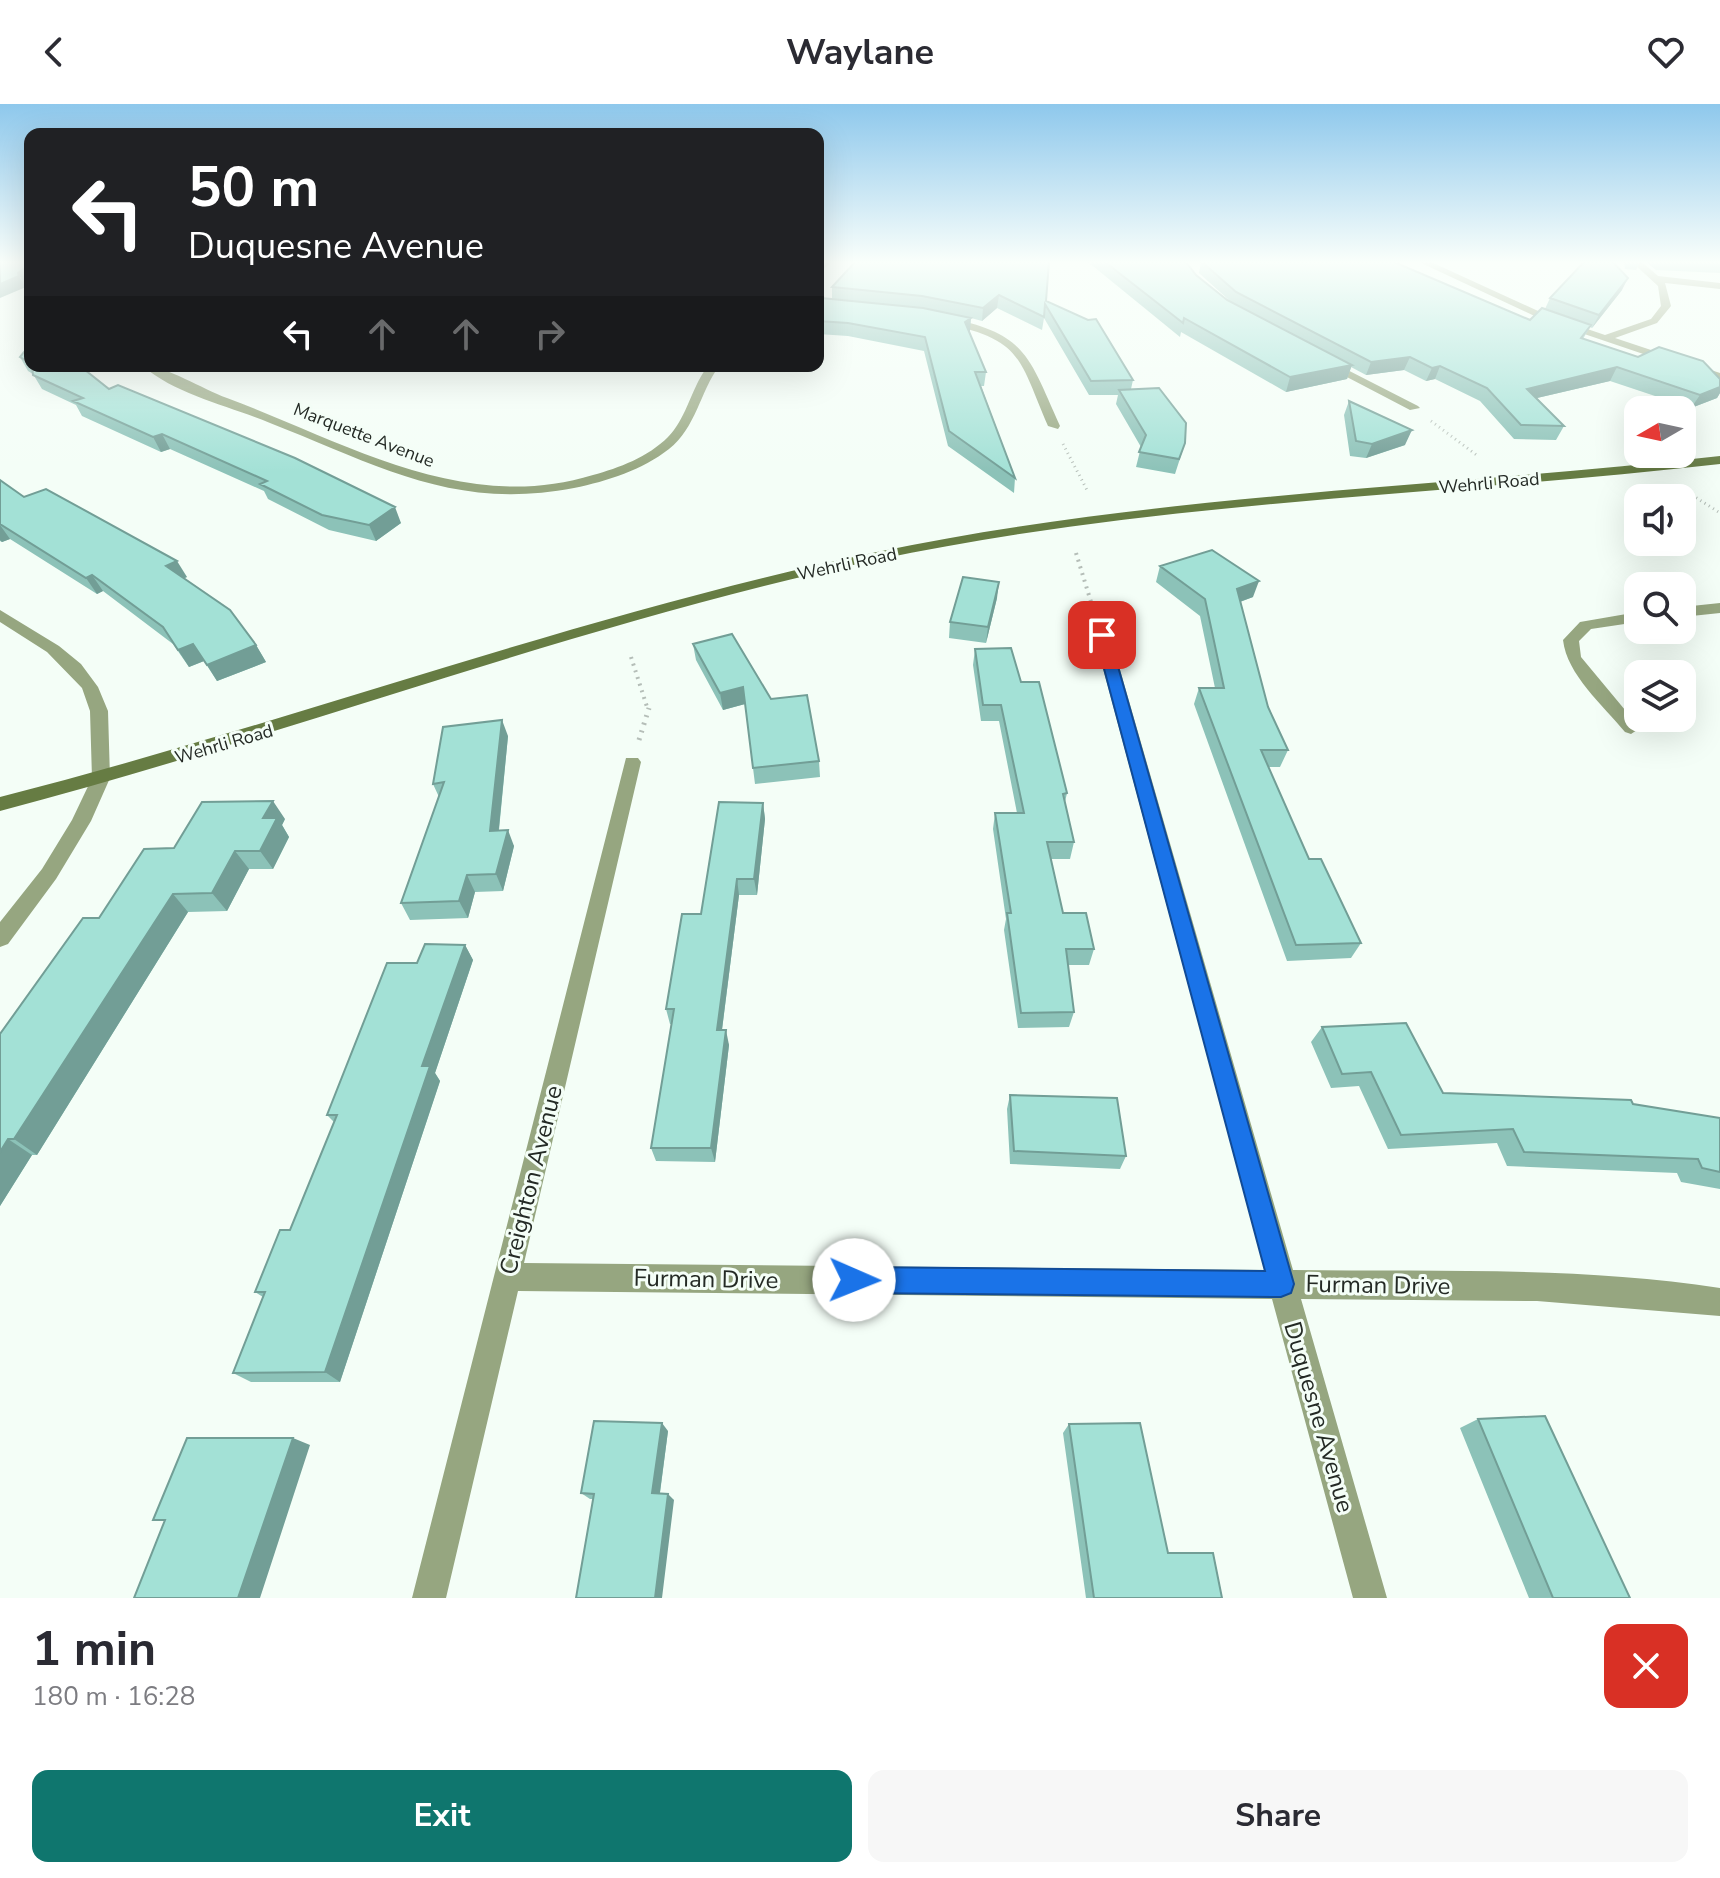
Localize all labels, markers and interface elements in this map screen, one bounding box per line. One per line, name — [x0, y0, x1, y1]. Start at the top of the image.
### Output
text: Waylane — [786, 28, 934, 77]
icon: back — [32, 30, 76, 74]
icon: heart — [1644, 30, 1688, 74]
text: 50 m — [188, 149, 319, 226]
icon: left — [56, 160, 160, 264]
text: Duquesne Avenue — [188, 222, 484, 271]
icon: left — [276, 312, 320, 356]
icon: ahead — [360, 312, 404, 356]
icon: ahead — [444, 312, 488, 356]
icon: right — [528, 312, 572, 356]
north arrow — [1624, 396, 1696, 468]
map controls — [1624, 396, 1696, 732]
street label: Marquette Avenue — [290, 397, 438, 473]
street label: Wehrli Road — [1438, 467, 1540, 499]
button: sound — [1624, 484, 1696, 556]
street label: Wehrli Road — [795, 542, 899, 586]
button: search — [1624, 572, 1696, 644]
pin — [1068, 601, 1136, 669]
icon: arrive — [1080, 613, 1124, 657]
button: layers — [1624, 660, 1696, 732]
street label: Wehrli Road — [172, 719, 276, 769]
street label: Creighton Avenue — [492, 1082, 570, 1278]
position arrow — [812, 1238, 896, 1322]
street label: Furman Drive — [633, 1262, 779, 1296]
street label: Furman Drive — [1305, 1268, 1451, 1302]
street label: Duquesne Avenue — [1276, 1318, 1362, 1516]
text: 1 min — [32, 1616, 156, 1682]
button: close — [1604, 1624, 1688, 1708]
text: 180 m · 16:28 — [32, 1679, 195, 1714]
button: Exit — [32, 1770, 852, 1862]
button: Share — [868, 1770, 1688, 1862]

